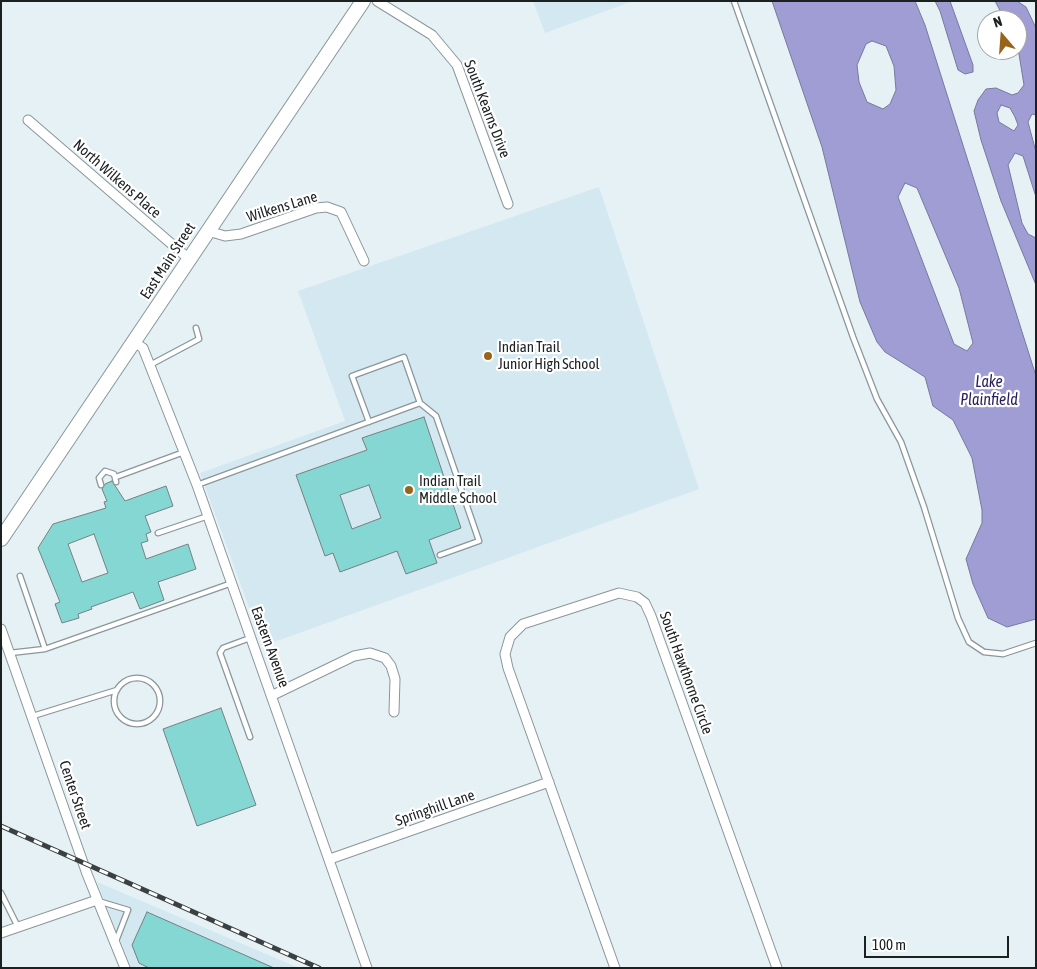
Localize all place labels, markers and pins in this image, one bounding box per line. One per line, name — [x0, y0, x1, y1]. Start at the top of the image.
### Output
place label: Indian Trail Junior High School — [498, 338, 599, 373]
marker: Indian Trail Junior High School — [482, 350, 494, 362]
place label: Indian Trail Middle School — [419, 472, 497, 507]
marker: Indian Trail Middle School — [403, 484, 415, 496]

